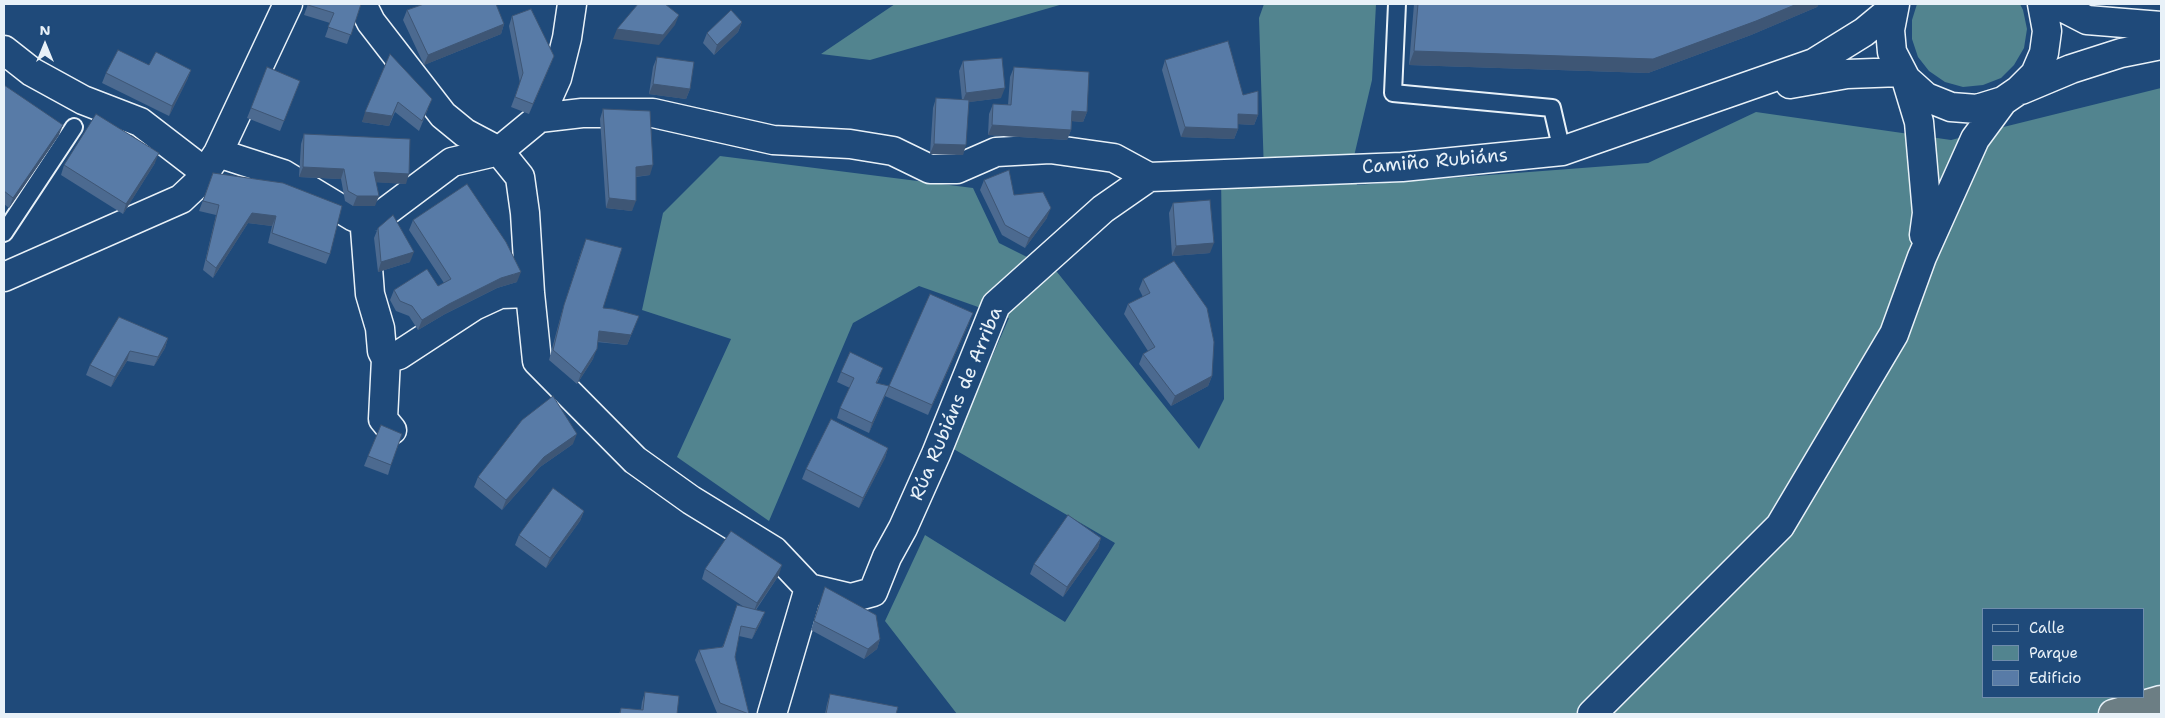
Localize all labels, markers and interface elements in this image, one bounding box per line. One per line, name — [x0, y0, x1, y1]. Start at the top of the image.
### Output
north arrow — [20, 20, 70, 70]
text: N — [39, 21, 51, 39]
street label: Camiño Rubiáns — [1361, 144, 1509, 180]
street label: Rúa Rubiáns de Arriba — [906, 304, 1008, 504]
legend — [1982, 608, 2145, 698]
text: Calle — [2029, 618, 2065, 638]
text: Parque — [2029, 643, 2078, 663]
text: Edificio — [2029, 668, 2081, 688]

